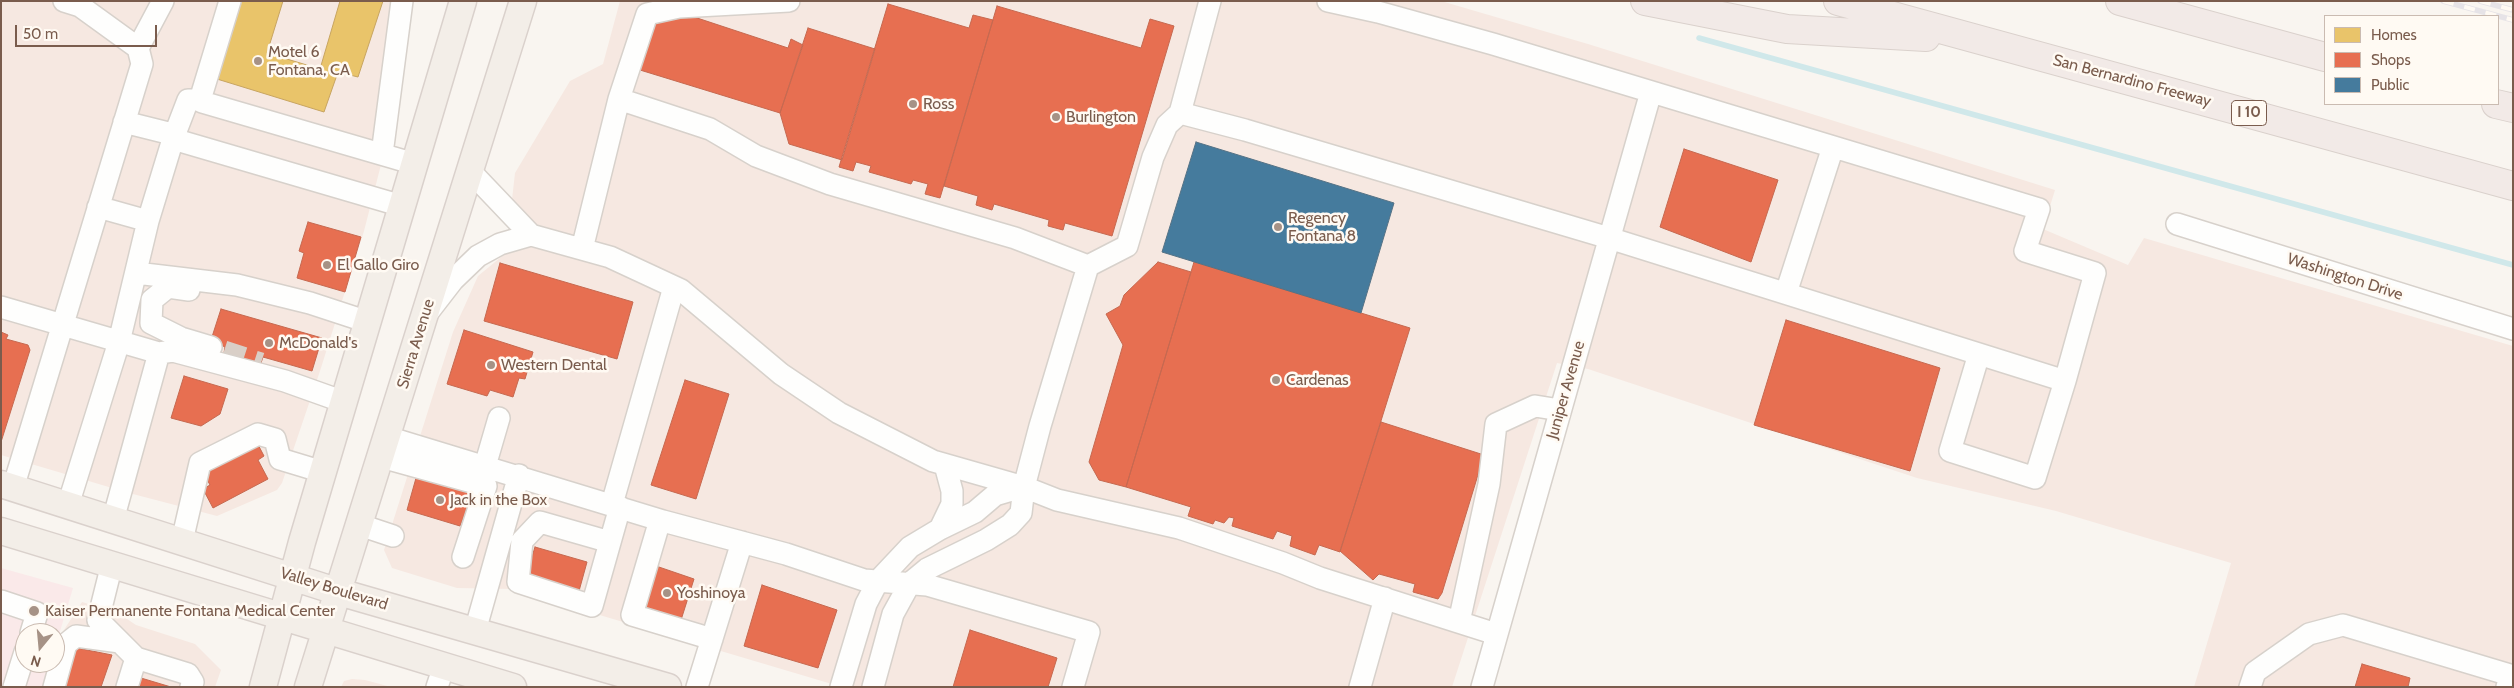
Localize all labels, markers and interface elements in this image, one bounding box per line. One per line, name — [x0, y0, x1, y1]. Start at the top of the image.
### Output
scale bar — [18, 15, 160, 47]
legend — [2324, 15, 2499, 105]
text: 50 m — [23, 25, 58, 43]
text: Homes — [2371, 26, 2417, 44]
place label: Motel 6 Fontana, CA — [268, 42, 350, 80]
street label: San Bernardino Freeway — [2051, 51, 2213, 111]
text: Shops — [2371, 51, 2411, 69]
marker: Motel 6 Fontana, CA — [252, 55, 264, 67]
text: Public — [2371, 76, 2409, 94]
place label: Ross — [923, 94, 954, 114]
marker: Ross — [907, 98, 919, 110]
road number: I 10 — [2232, 100, 2266, 126]
place label: Burlington — [1066, 107, 1136, 127]
marker: Burlington — [1050, 111, 1062, 123]
place label: Regency Fontana 8 — [1288, 208, 1356, 246]
marker: Regency Fontana 8 — [1272, 221, 1284, 233]
street label: Washington Drive — [2285, 249, 2405, 305]
place label: El Gallo Giro — [337, 255, 419, 275]
marker: El Gallo Giro — [321, 259, 333, 271]
street label: Sierra Avenue — [393, 297, 439, 391]
place label: McDonald's — [279, 333, 358, 353]
marker: McDonald's — [263, 337, 275, 349]
street label: Juniper Avenue — [1543, 339, 1589, 441]
place label: Western Dental — [501, 355, 607, 375]
marker: Western Dental — [485, 359, 497, 371]
place label: Cardenas — [1286, 370, 1349, 390]
marker: Cardenas — [1270, 374, 1282, 386]
place label: Jack in the Box — [450, 490, 547, 510]
marker: Jack in the Box — [434, 494, 446, 506]
street label: Valley Boulevard — [278, 563, 390, 615]
place label: Yoshinoya — [677, 583, 745, 603]
marker: Yoshinoya — [661, 587, 673, 599]
place label: Kaiser Permanente Fontana Medical Center — [45, 601, 335, 621]
marker: Kaiser Permanente Fontana Medical Center — [27, 604, 41, 618]
north arrow — [15, 623, 65, 673]
text: N — [29, 651, 43, 671]

